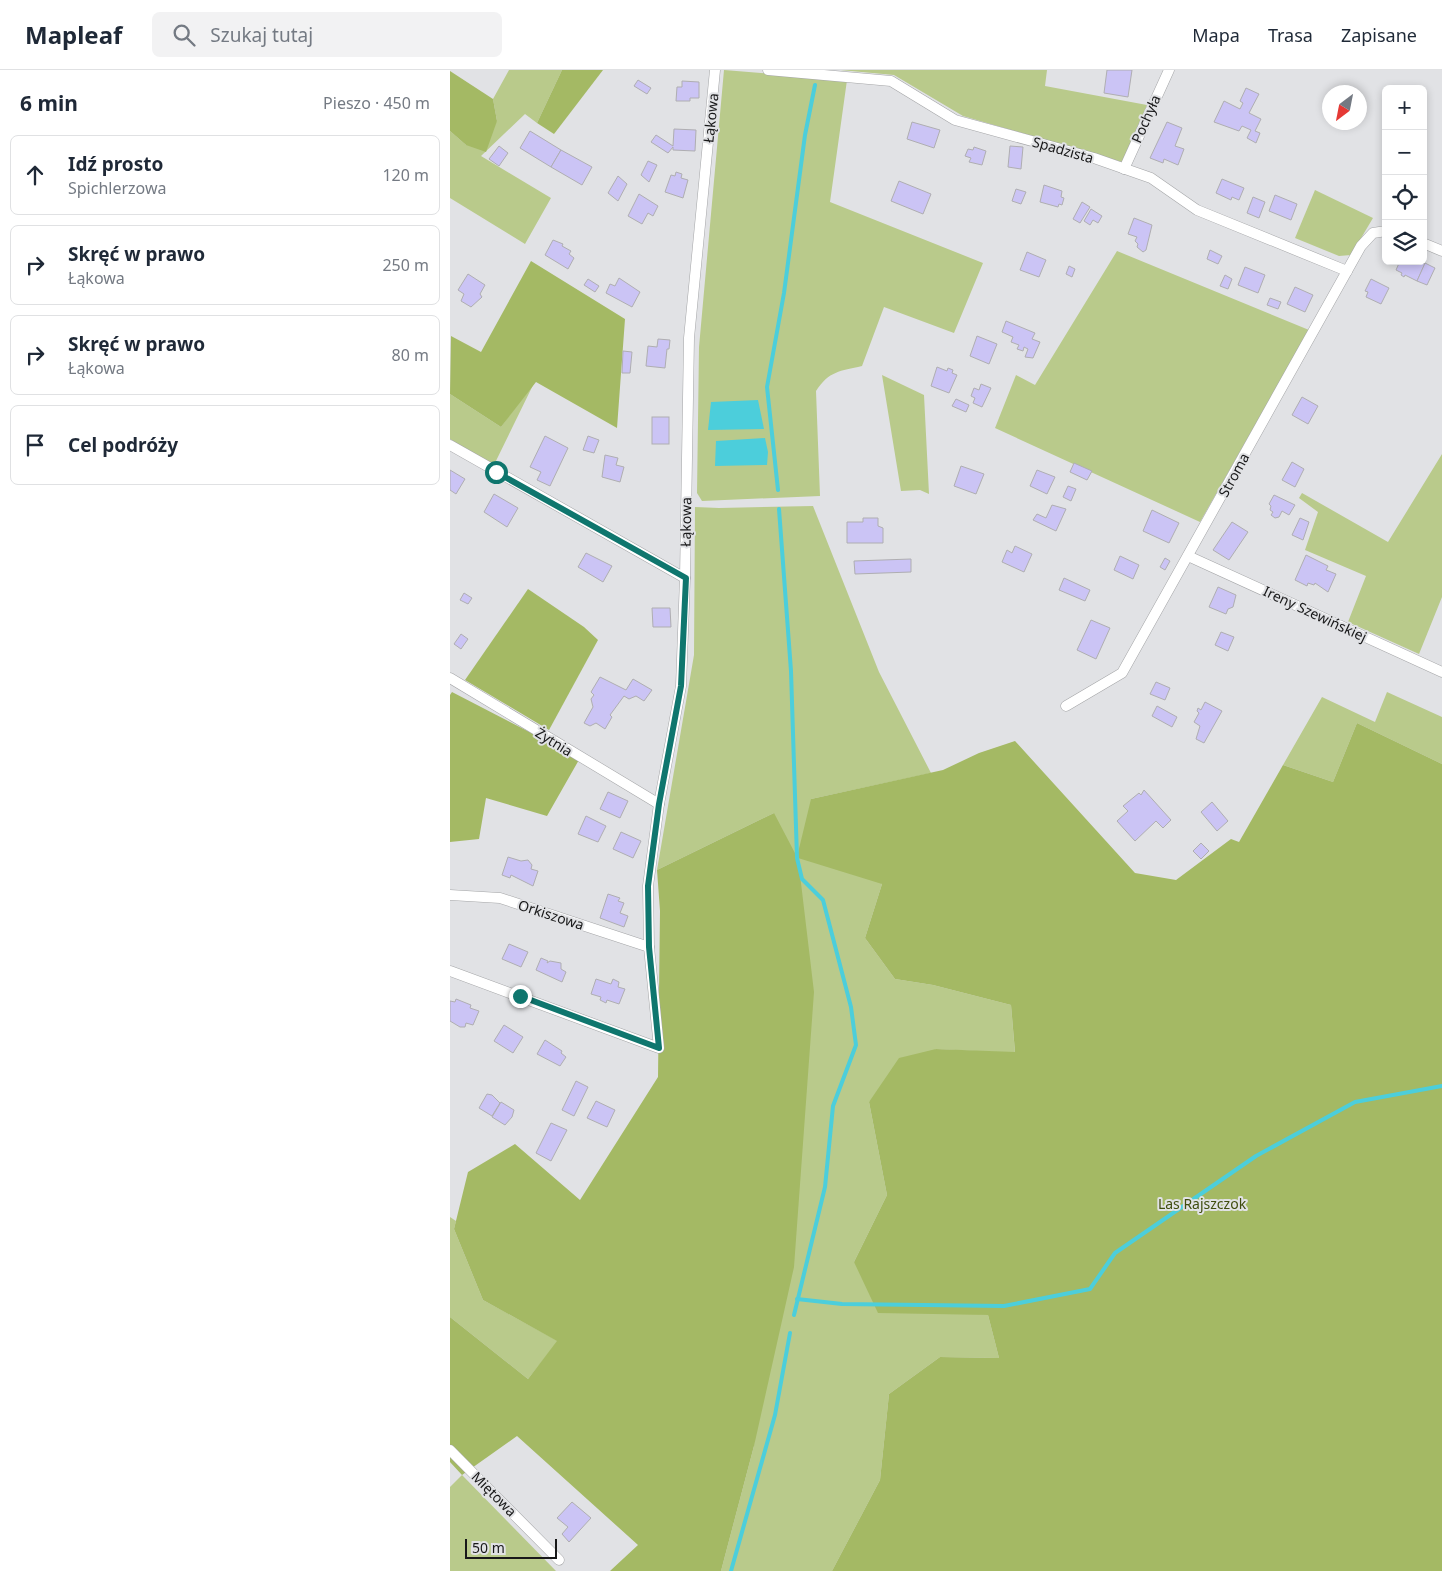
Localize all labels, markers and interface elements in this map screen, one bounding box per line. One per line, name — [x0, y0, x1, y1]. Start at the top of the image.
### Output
search box — [152, 12, 502, 57]
text: Mapleaf — [25, 18, 122, 51]
icon: search — [170, 21, 198, 49]
text: Szukaj tutaj — [210, 22, 313, 48]
text: Mapa — [1192, 23, 1240, 47]
text: Trasa — [1268, 23, 1313, 47]
text: Zapisane — [1341, 23, 1417, 47]
north arrow — [1322, 85, 1367, 130]
map controls — [1382, 85, 1427, 265]
button: + — [1382, 85, 1427, 130]
text: 6 min — [20, 89, 78, 117]
text: Pieszo · 450 m — [323, 92, 430, 114]
street label: Łąkowa — [698, 92, 723, 144]
street label: Pochyła — [1127, 92, 1165, 146]
button: − — [1382, 130, 1427, 175]
street label: Spadzista — [1030, 132, 1096, 167]
text: Idź prosto — [68, 151, 163, 177]
icon: ahead — [21, 161, 49, 189]
text: 120 m — [382, 164, 429, 186]
button: locate — [1382, 175, 1427, 220]
text: Spichlerzowa — [68, 177, 167, 199]
button: layers — [1382, 220, 1427, 265]
text: Skręć w prawo — [68, 241, 205, 267]
icon: right — [21, 251, 49, 279]
text: 250 m — [382, 254, 429, 276]
text: Łąkowa — [68, 267, 125, 289]
text: Skręć w prawo — [68, 331, 205, 357]
icon: right — [21, 341, 49, 369]
text: 80 m — [392, 344, 429, 366]
text: Łąkowa — [68, 357, 125, 379]
icon: arrive — [21, 431, 49, 459]
text: Cel podróży — [68, 432, 178, 458]
street label: Stroma — [1214, 449, 1253, 500]
route start — [485, 461, 508, 484]
street label: Łąkowa — [676, 497, 695, 547]
street label: Ireny Szewińskiej — [1260, 581, 1370, 646]
street label: Żytnia — [532, 723, 576, 760]
street label: Orkiszowa — [516, 895, 586, 934]
route end — [509, 985, 532, 1008]
park label: Las Rajszczok — [1158, 1194, 1247, 1213]
street label: Miętowa — [468, 1467, 521, 1520]
scale bar — [465, 1536, 558, 1559]
text: 50 m — [472, 1538, 505, 1557]

